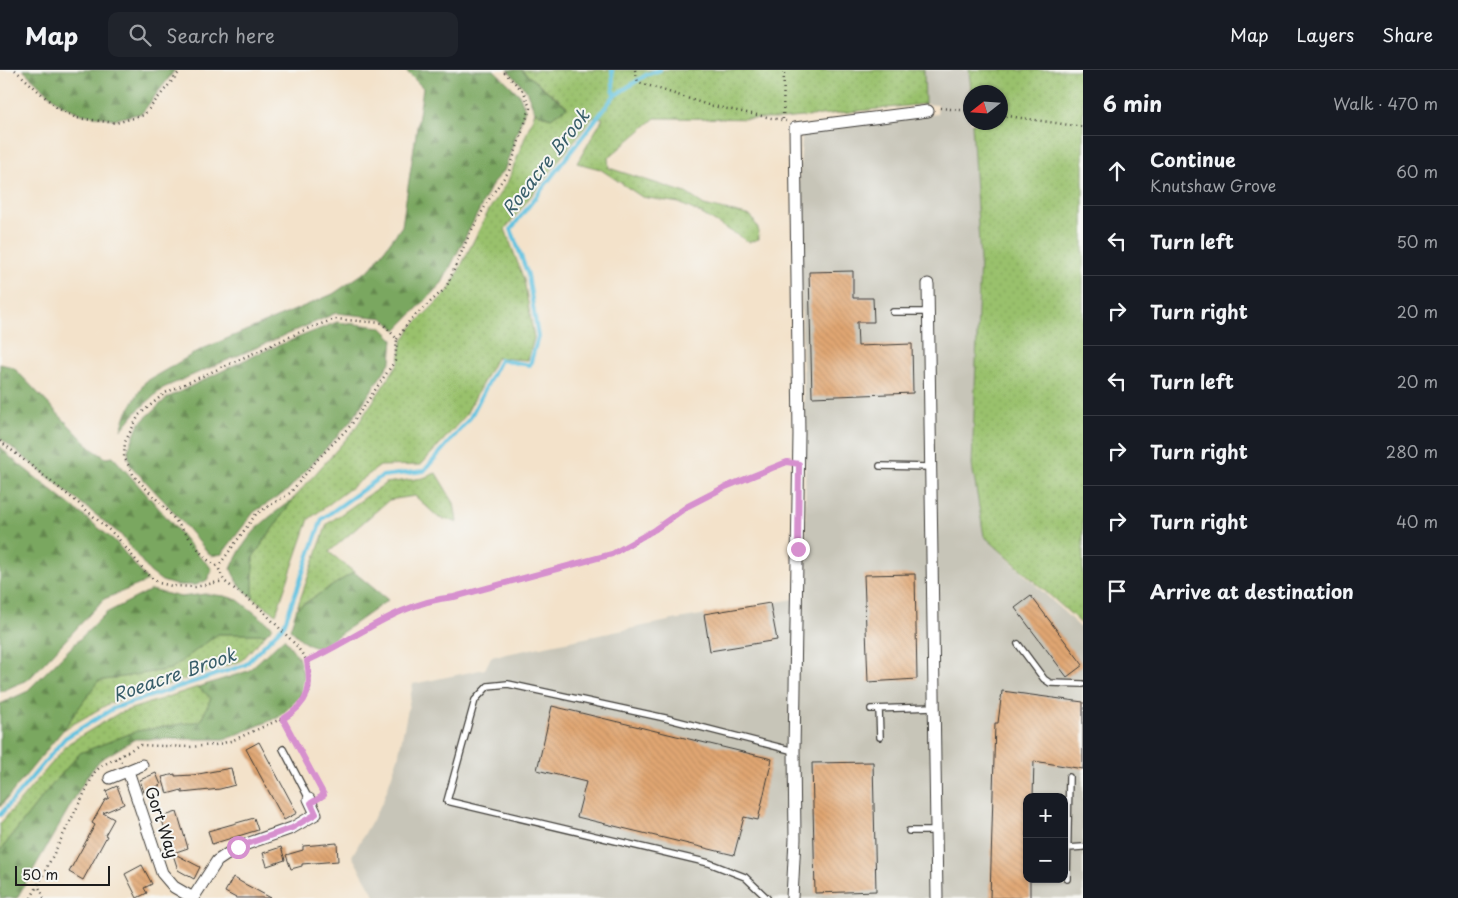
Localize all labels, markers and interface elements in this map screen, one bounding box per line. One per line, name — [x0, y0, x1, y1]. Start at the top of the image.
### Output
search box — [108, 12, 458, 57]
text: Map — [25, 17, 78, 53]
icon: search — [126, 21, 154, 49]
text: Search here — [166, 21, 275, 49]
text: Map — [1230, 21, 1269, 48]
text: Layers — [1297, 21, 1354, 48]
text: Share — [1382, 21, 1433, 48]
north arrow — [963, 85, 1008, 130]
text: 6 min — [1103, 87, 1162, 119]
text: Walk · 470 m — [1333, 91, 1438, 115]
water label: Roeacre Brook — [495, 102, 596, 221]
text: Continue — [1150, 145, 1236, 173]
icon: ahead — [1103, 157, 1131, 185]
text: 60 m — [1396, 159, 1438, 183]
text: Knutshaw Grove — [1150, 173, 1276, 197]
icon: left — [1103, 227, 1131, 255]
text: Turn left — [1150, 227, 1234, 255]
text: 50 m — [1397, 229, 1438, 253]
icon: right — [1103, 297, 1131, 325]
text: Turn right — [1150, 297, 1248, 325]
text: 20 m — [1397, 299, 1438, 323]
icon: left — [1103, 367, 1131, 395]
text: Turn left — [1150, 367, 1234, 395]
text: 20 m — [1397, 369, 1438, 393]
icon: right — [1103, 437, 1131, 465]
text: Turn right — [1150, 437, 1248, 465]
text: 280 m — [1386, 439, 1438, 463]
icon: right — [1103, 507, 1131, 535]
text: Turn right — [1150, 507, 1248, 535]
text: 40 m — [1396, 509, 1438, 533]
route end — [787, 538, 810, 561]
icon: arrive — [1103, 577, 1131, 605]
text: Arrive at destination — [1150, 577, 1354, 605]
water label: Roeacre Brook — [109, 640, 240, 708]
street label: Gort Way — [140, 783, 186, 861]
map controls — [1023, 793, 1068, 883]
button: + — [1023, 793, 1068, 838]
route start — [227, 836, 250, 859]
button: − — [1023, 838, 1068, 883]
scale bar — [15, 863, 110, 886]
text: 50 m — [22, 864, 58, 885]

